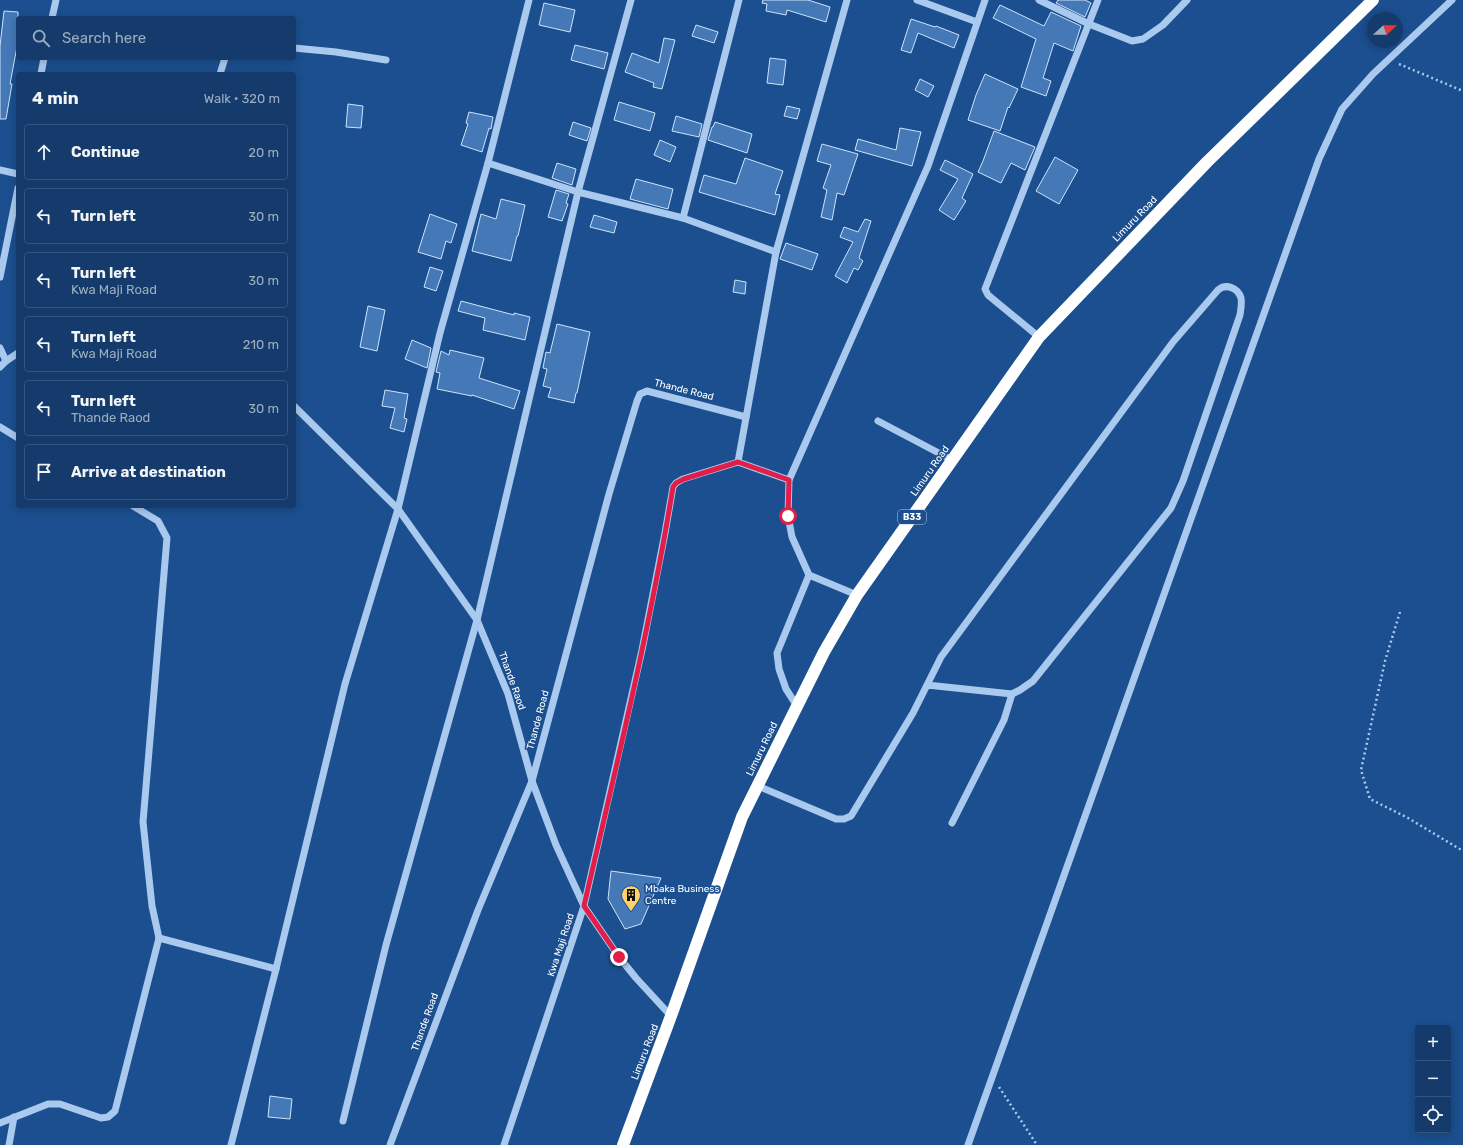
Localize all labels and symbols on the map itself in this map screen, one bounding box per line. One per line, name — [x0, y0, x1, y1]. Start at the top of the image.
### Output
north arrow — [1367, 12, 1403, 48]
street label: Limuru Road — [1110, 194, 1160, 244]
street label: Thande Road — [653, 377, 715, 403]
street label: Limuru Road — [908, 443, 952, 499]
route start — [779, 507, 797, 525]
road number: B33 — [898, 510, 926, 524]
street label: Thande Raod — [496, 650, 528, 712]
street label: Thande Road — [524, 689, 552, 751]
street label: Limuru Road — [744, 720, 780, 778]
place label: Mbaka Business Centre — [645, 883, 720, 907]
building icon: Mbaka Business Centre — [620, 884, 642, 912]
street label: Kwa Maji Road — [545, 912, 577, 978]
route end — [610, 948, 628, 966]
street label: Thande Road — [409, 991, 441, 1053]
street label: Limuru Road — [629, 1022, 661, 1082]

